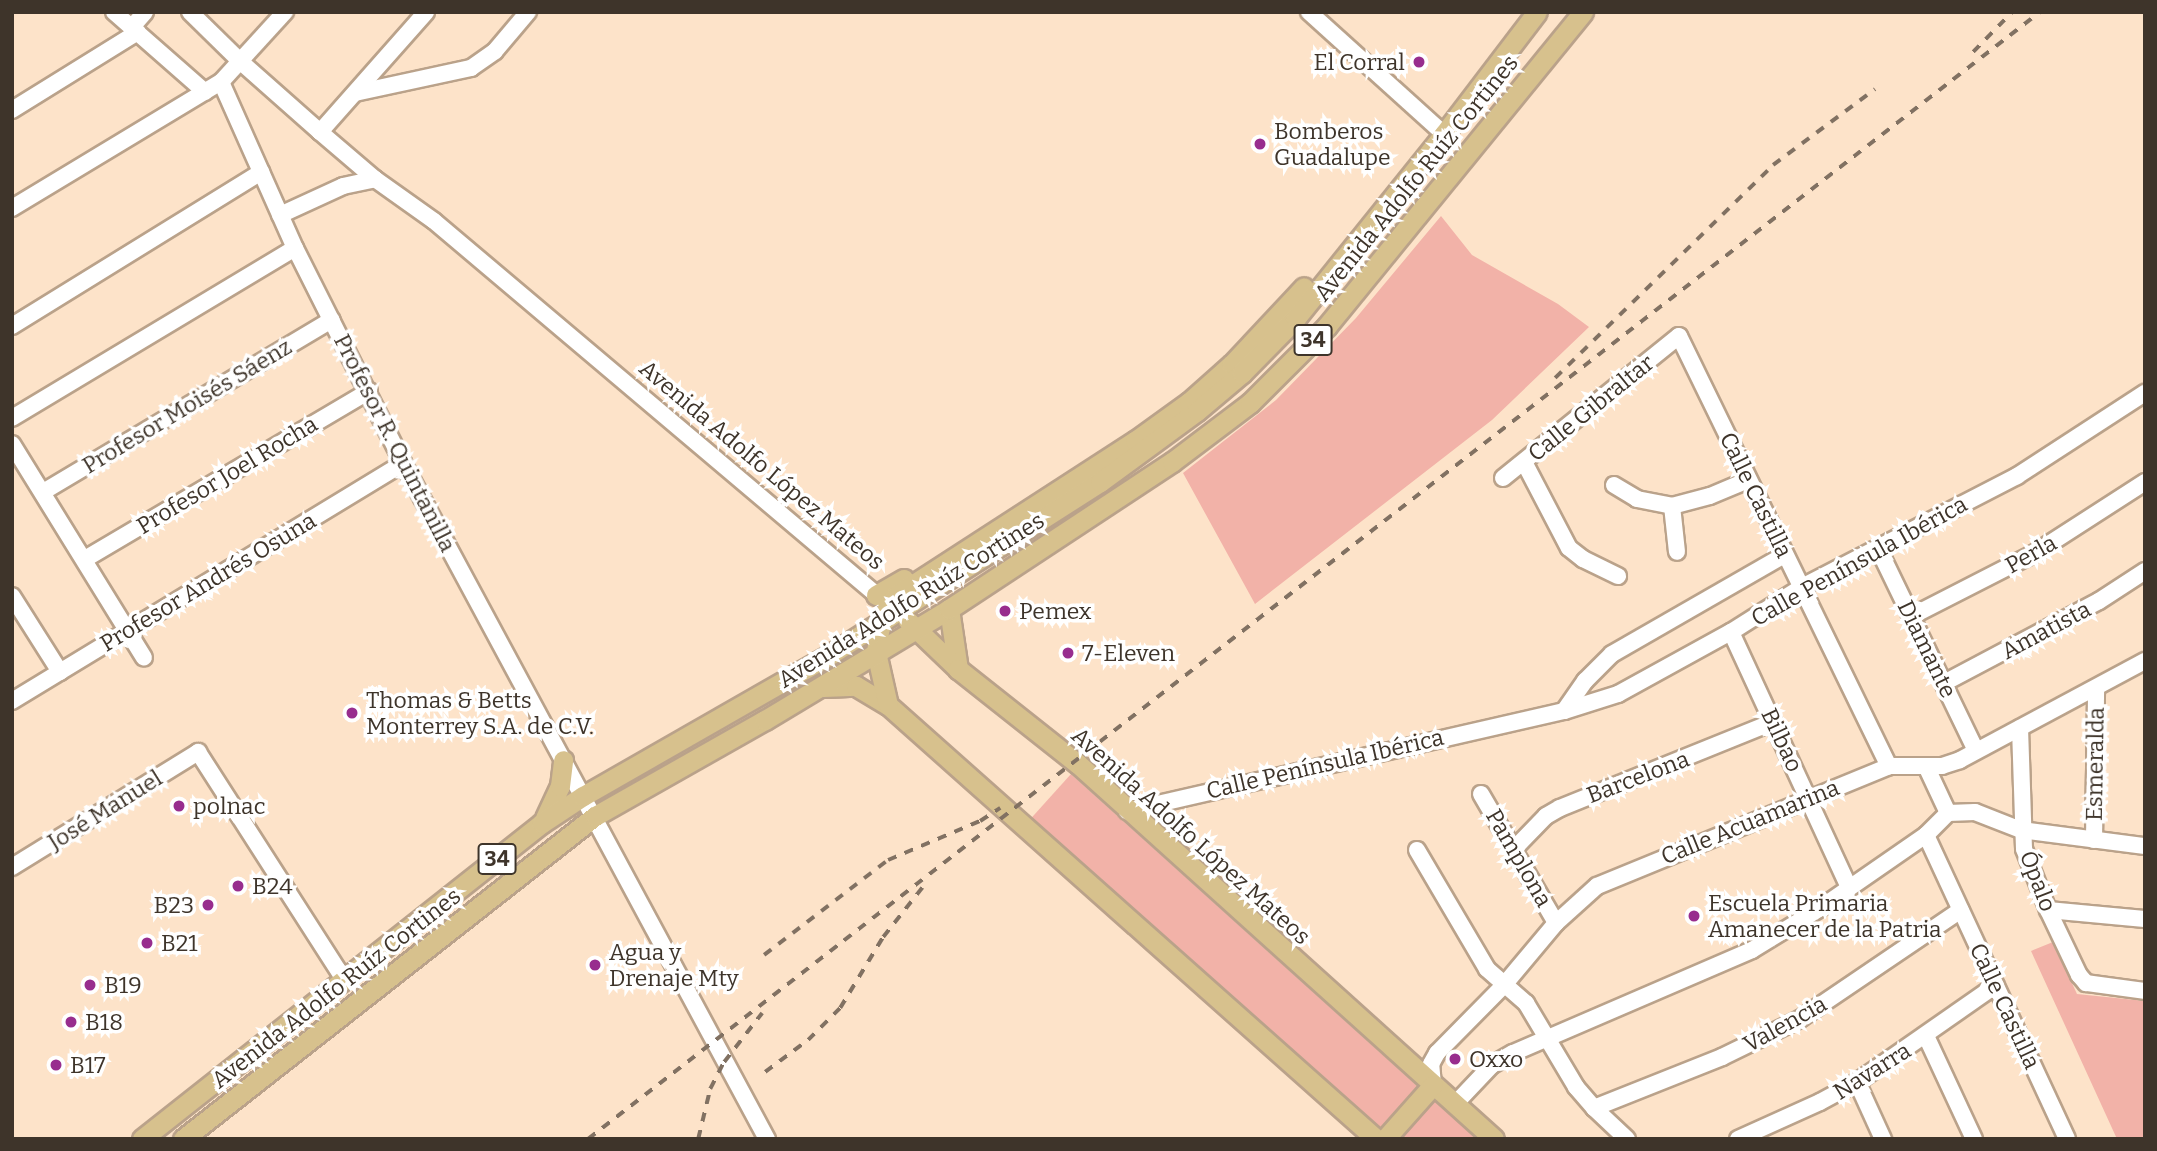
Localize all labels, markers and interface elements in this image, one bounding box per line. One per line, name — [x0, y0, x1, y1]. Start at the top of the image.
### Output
place label: El Corral — [1314, 48, 1405, 76]
street label: Avenida Adolfo Ruíz Cortines — [1308, 49, 1524, 307]
marker: El Corral — [1411, 54, 1427, 70]
place label: Bomberos Guadalupe — [1274, 117, 1391, 171]
marker: Bomberos Guadalupe — [1252, 136, 1268, 152]
road number: 34 — [1292, 322, 1334, 358]
street label: Profesor R. Quintanilla — [328, 330, 462, 556]
street label: Profesor Moisés Sáenz — [77, 333, 297, 479]
street label: Calle Gibraltar — [1522, 349, 1660, 467]
street label: Avenida Adolfo López Mateos — [634, 354, 890, 576]
street label: Profesor Joel Rocha — [132, 410, 322, 540]
street label: Calle Castilla — [1714, 428, 1798, 562]
street label: Calle Península Ibérica — [1746, 490, 1972, 632]
street label: Avenida Adolfo Ruíz Cortines — [773, 506, 1049, 694]
street label: Profesor Andrés Osuna — [95, 507, 321, 657]
street label: Perla — [2000, 529, 2062, 579]
street label: Amatista — [1997, 595, 2095, 665]
street label: Diamante — [1892, 596, 1962, 702]
place label: Pemex — [1019, 597, 1091, 625]
marker: Pemex — [997, 603, 1013, 619]
place label: 7-Eleven — [1082, 639, 1175, 667]
marker: 7-Eleven — [1060, 645, 1076, 661]
place label: Thomas & Betts Monterrey S.A. de C.V. — [366, 686, 594, 740]
street label: Bilbao — [1755, 704, 1809, 776]
marker: Thomas & Betts Monterrey S.A. de C.V. — [344, 705, 360, 721]
street label: Esmeralda — [2080, 707, 2110, 821]
street label: Avenida Adolfo López Mateos — [1066, 722, 1316, 950]
street label: Calle Península Ibérica — [1204, 723, 1446, 805]
street label: Barcelona — [1583, 745, 1693, 809]
street label: José Manuel — [43, 764, 167, 856]
street label: Calle Acuamarina — [1657, 774, 1843, 870]
place label: polnac — [193, 792, 265, 820]
marker: polnac — [171, 798, 187, 814]
street label: Pamplona — [1480, 804, 1558, 912]
road number: 34 — [476, 842, 518, 876]
street label: Ópalo — [2014, 847, 2062, 915]
place label: B24 — [252, 872, 293, 900]
marker: B24 — [230, 878, 246, 894]
street label: Avenida Adolfo Ruíz Cortines — [206, 882, 466, 1094]
place label: Escuela Primaria Amanecer de la Patria — [1708, 889, 1942, 943]
place label: B23 — [154, 891, 194, 919]
marker: B23 — [200, 897, 216, 913]
marker: Escuela Primaria Amanecer de la Patria — [1686, 908, 1702, 924]
place label: B21 — [161, 929, 198, 957]
marker: B21 — [139, 935, 155, 951]
place label: Agua y Drenaje Mty — [609, 938, 739, 992]
street label: Calle Castilla — [1964, 939, 2046, 1073]
marker: Agua y Drenaje Mty — [587, 957, 603, 973]
place label: B19 — [104, 971, 142, 999]
marker: B19 — [82, 977, 98, 993]
street label: Valencia — [1739, 990, 1831, 1058]
place label: B18 — [85, 1008, 123, 1036]
marker: B18 — [63, 1014, 79, 1030]
street label: Navarra — [1828, 1037, 1916, 1105]
place label: Oxxo — [1469, 1045, 1523, 1073]
place label: B17 — [70, 1051, 105, 1079]
marker: Oxxo — [1447, 1051, 1463, 1067]
marker: B17 — [48, 1057, 64, 1073]

